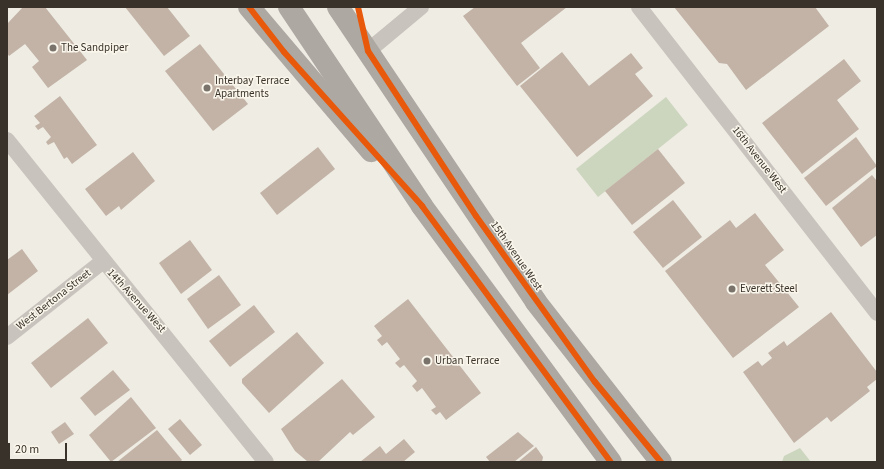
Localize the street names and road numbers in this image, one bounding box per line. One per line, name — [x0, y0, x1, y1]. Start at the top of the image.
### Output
street label: 16th Avenue West — [729, 124, 789, 196]
street label: 15th Avenue West — [487, 219, 545, 293]
street label: 14th Avenue West — [104, 266, 168, 336]
street label: West Bertona Street — [14, 267, 94, 333]

